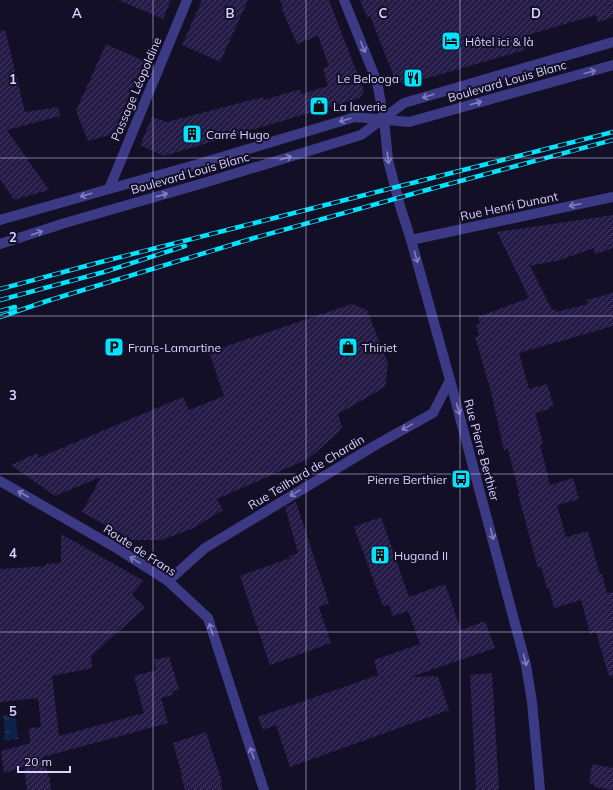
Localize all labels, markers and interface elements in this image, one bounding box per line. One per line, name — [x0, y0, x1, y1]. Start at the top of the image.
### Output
text: A — [72, 5, 82, 21]
text: B — [226, 5, 235, 21]
text: C — [379, 5, 388, 21]
text: D — [531, 5, 541, 21]
hotel icon: Hôtel ici & là — [440, 30, 462, 52]
place label: Hôtel ici & là — [465, 34, 534, 49]
street label: Passage Léopoldine — [107, 35, 165, 143]
one-way arrow — [360, 40, 367, 52]
street label: Boulevard Louis Blanc — [446, 57, 568, 105]
restaurant icon: Le Belooga — [402, 67, 424, 89]
one-way arrow — [584, 68, 597, 75]
text: 1 — [9, 71, 17, 87]
place label: Le Belooga — [337, 71, 399, 86]
one-way arrow — [421, 93, 434, 100]
shop icon: La laverie — [308, 95, 330, 117]
place label: La laverie — [333, 99, 386, 114]
one-way arrow — [469, 99, 482, 107]
one-way arrow — [339, 116, 352, 124]
building icon: Carré Hugo — [181, 123, 203, 145]
place label: Carré Hugo — [206, 127, 270, 142]
street label: Boulevard Louis Blanc — [129, 149, 251, 197]
one-way arrow — [384, 151, 392, 164]
one-way arrow — [280, 154, 293, 161]
street label: Rue Henri Dunant — [459, 188, 559, 224]
one-way arrow — [155, 191, 168, 198]
one-way arrow — [80, 192, 93, 199]
one-way arrow — [569, 201, 582, 209]
one-way arrow — [31, 228, 43, 236]
text: 2 — [9, 229, 17, 245]
one-way arrow — [412, 250, 420, 263]
parking icon: Frans-Lamartine — [103, 336, 125, 358]
shop icon: Thiriet — [337, 336, 359, 358]
place label: Frans-Lamartine — [128, 340, 221, 355]
place label: Thiriet — [362, 340, 397, 355]
text: 3 — [9, 387, 17, 403]
street label: Rue Pierre Berthier — [461, 397, 503, 503]
one-way arrow — [455, 402, 462, 415]
one-way arrow — [401, 424, 413, 432]
street label: Rue Teilhard de Chardin — [245, 431, 367, 513]
bus stop icon: Pierre Berthier — [450, 468, 472, 490]
place label: Pierre Berthier — [367, 472, 448, 487]
one-way arrow — [17, 490, 29, 498]
one-way arrow — [289, 490, 301, 498]
street label: Route de Frans — [101, 521, 179, 579]
one-way arrow — [489, 527, 496, 540]
building icon: Hugand II — [369, 544, 391, 566]
text: 4 — [9, 545, 17, 561]
place label: Hugand II — [394, 548, 448, 563]
one-way arrow — [130, 556, 141, 564]
one-way arrow — [207, 623, 214, 636]
one-way arrow — [521, 653, 529, 666]
text: 5 — [9, 703, 17, 719]
one-way arrow — [248, 747, 255, 760]
scale bar — [18, 748, 70, 774]
text: 20 m — [24, 754, 52, 769]

